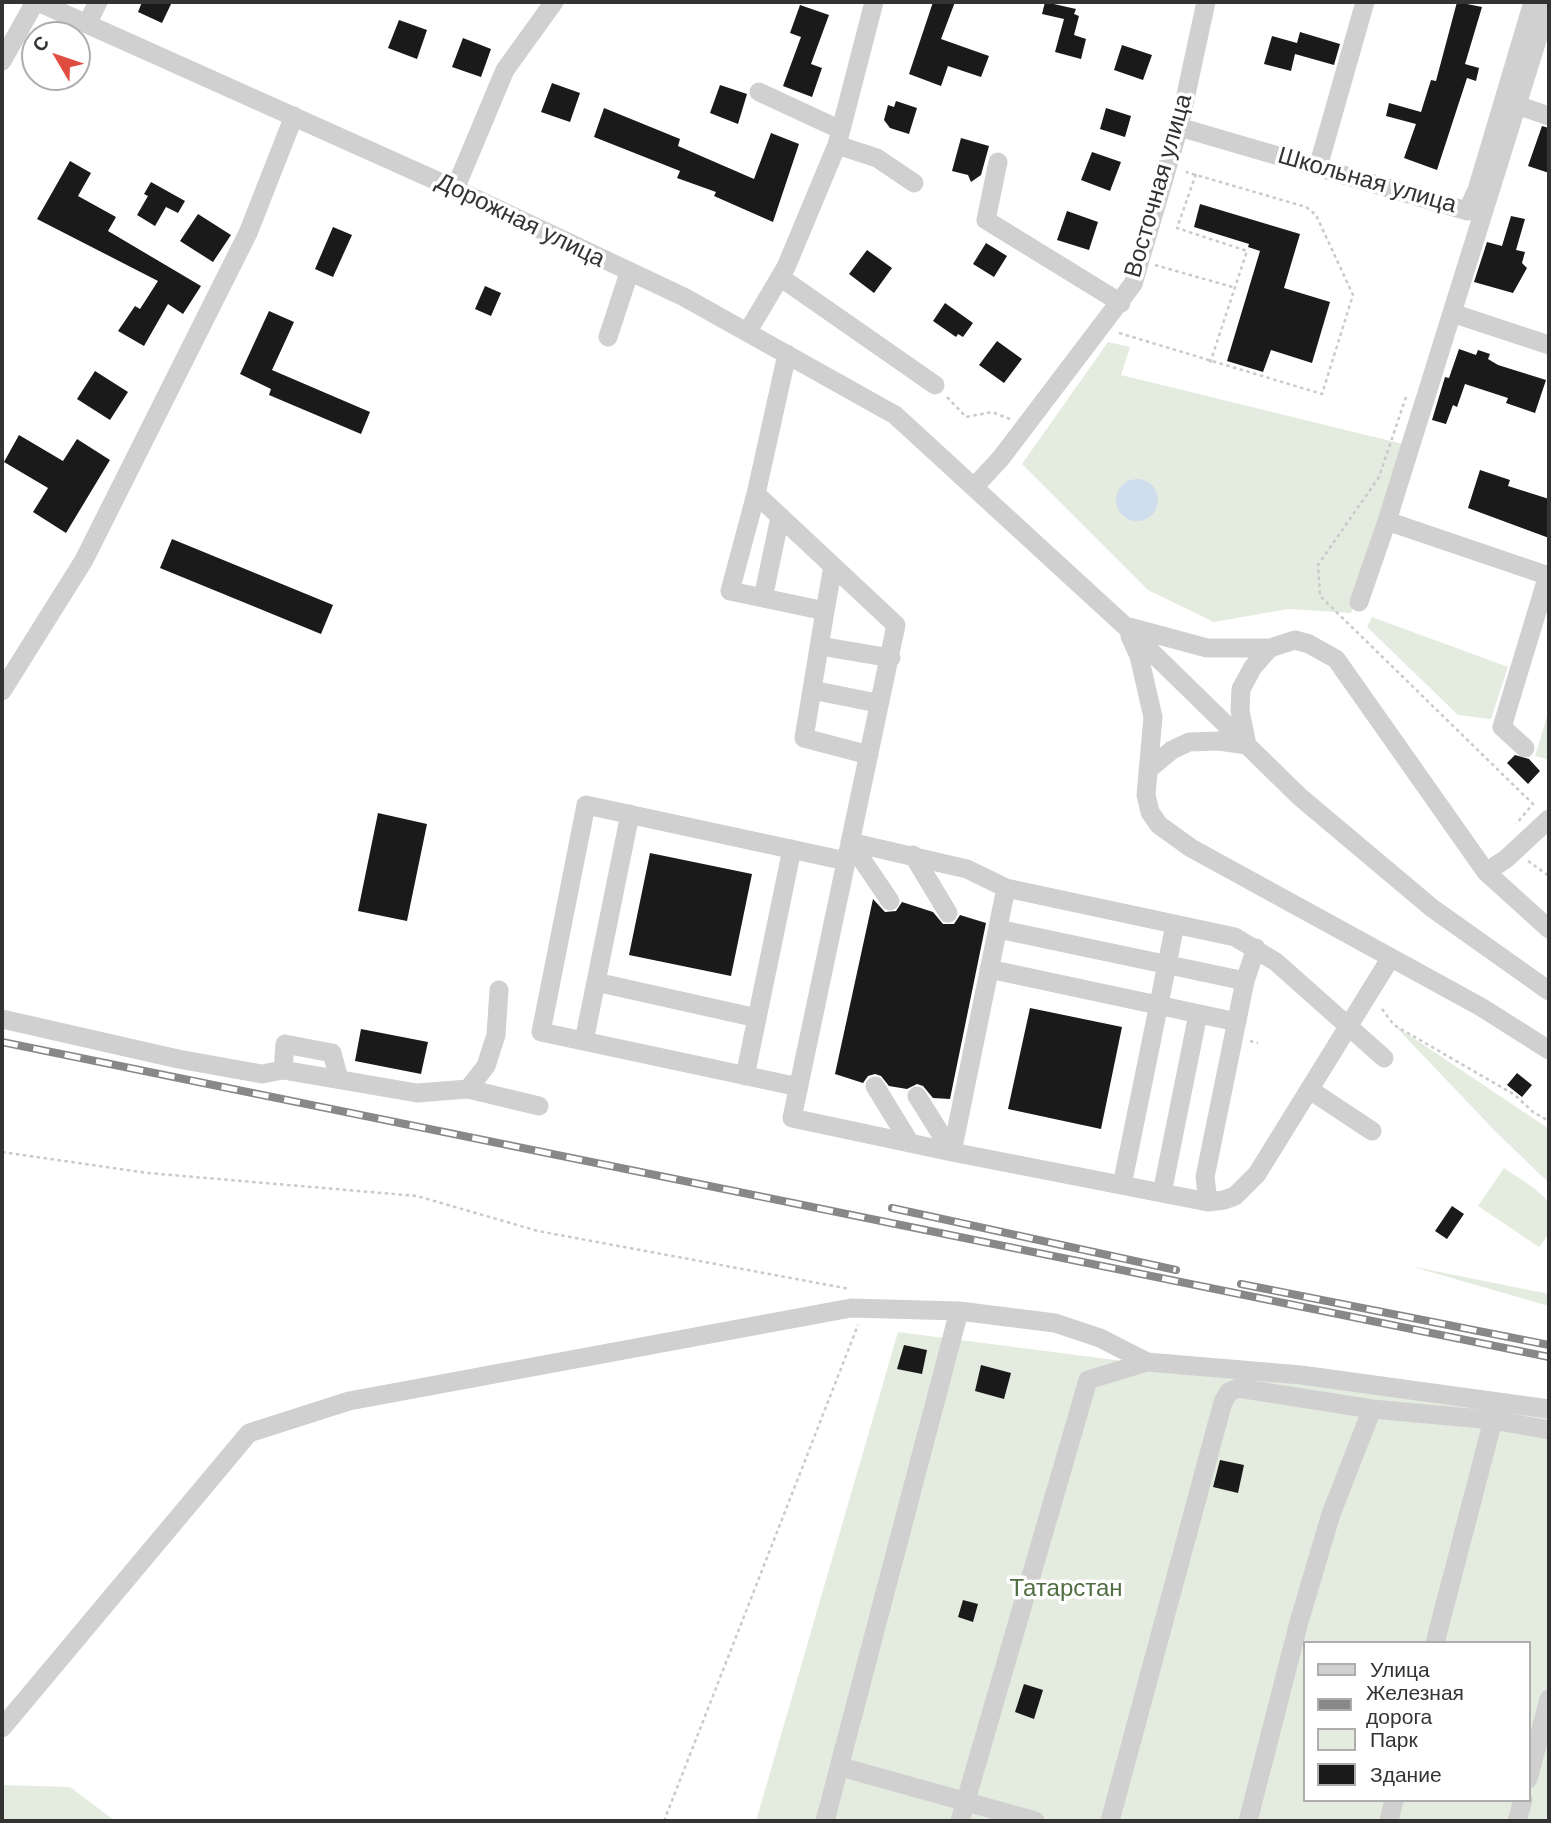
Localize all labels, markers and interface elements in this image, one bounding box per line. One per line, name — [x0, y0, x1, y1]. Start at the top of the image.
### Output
north arrow — [21, 21, 91, 91]
text: С — [28, 32, 53, 56]
street label: Восточная улица — [1119, 91, 1199, 281]
street label: Школьная улица — [1274, 142, 1460, 220]
street label: Дорожная улица — [431, 168, 609, 274]
park label: Татарстан — [1009, 1575, 1123, 1603]
legend — [1302, 1641, 1530, 1802]
text: Улица — [1370, 1658, 1430, 1681]
text: Железная дорога — [1366, 1681, 1464, 1728]
text: Парк — [1370, 1728, 1418, 1751]
text: Здание — [1370, 1763, 1442, 1786]

